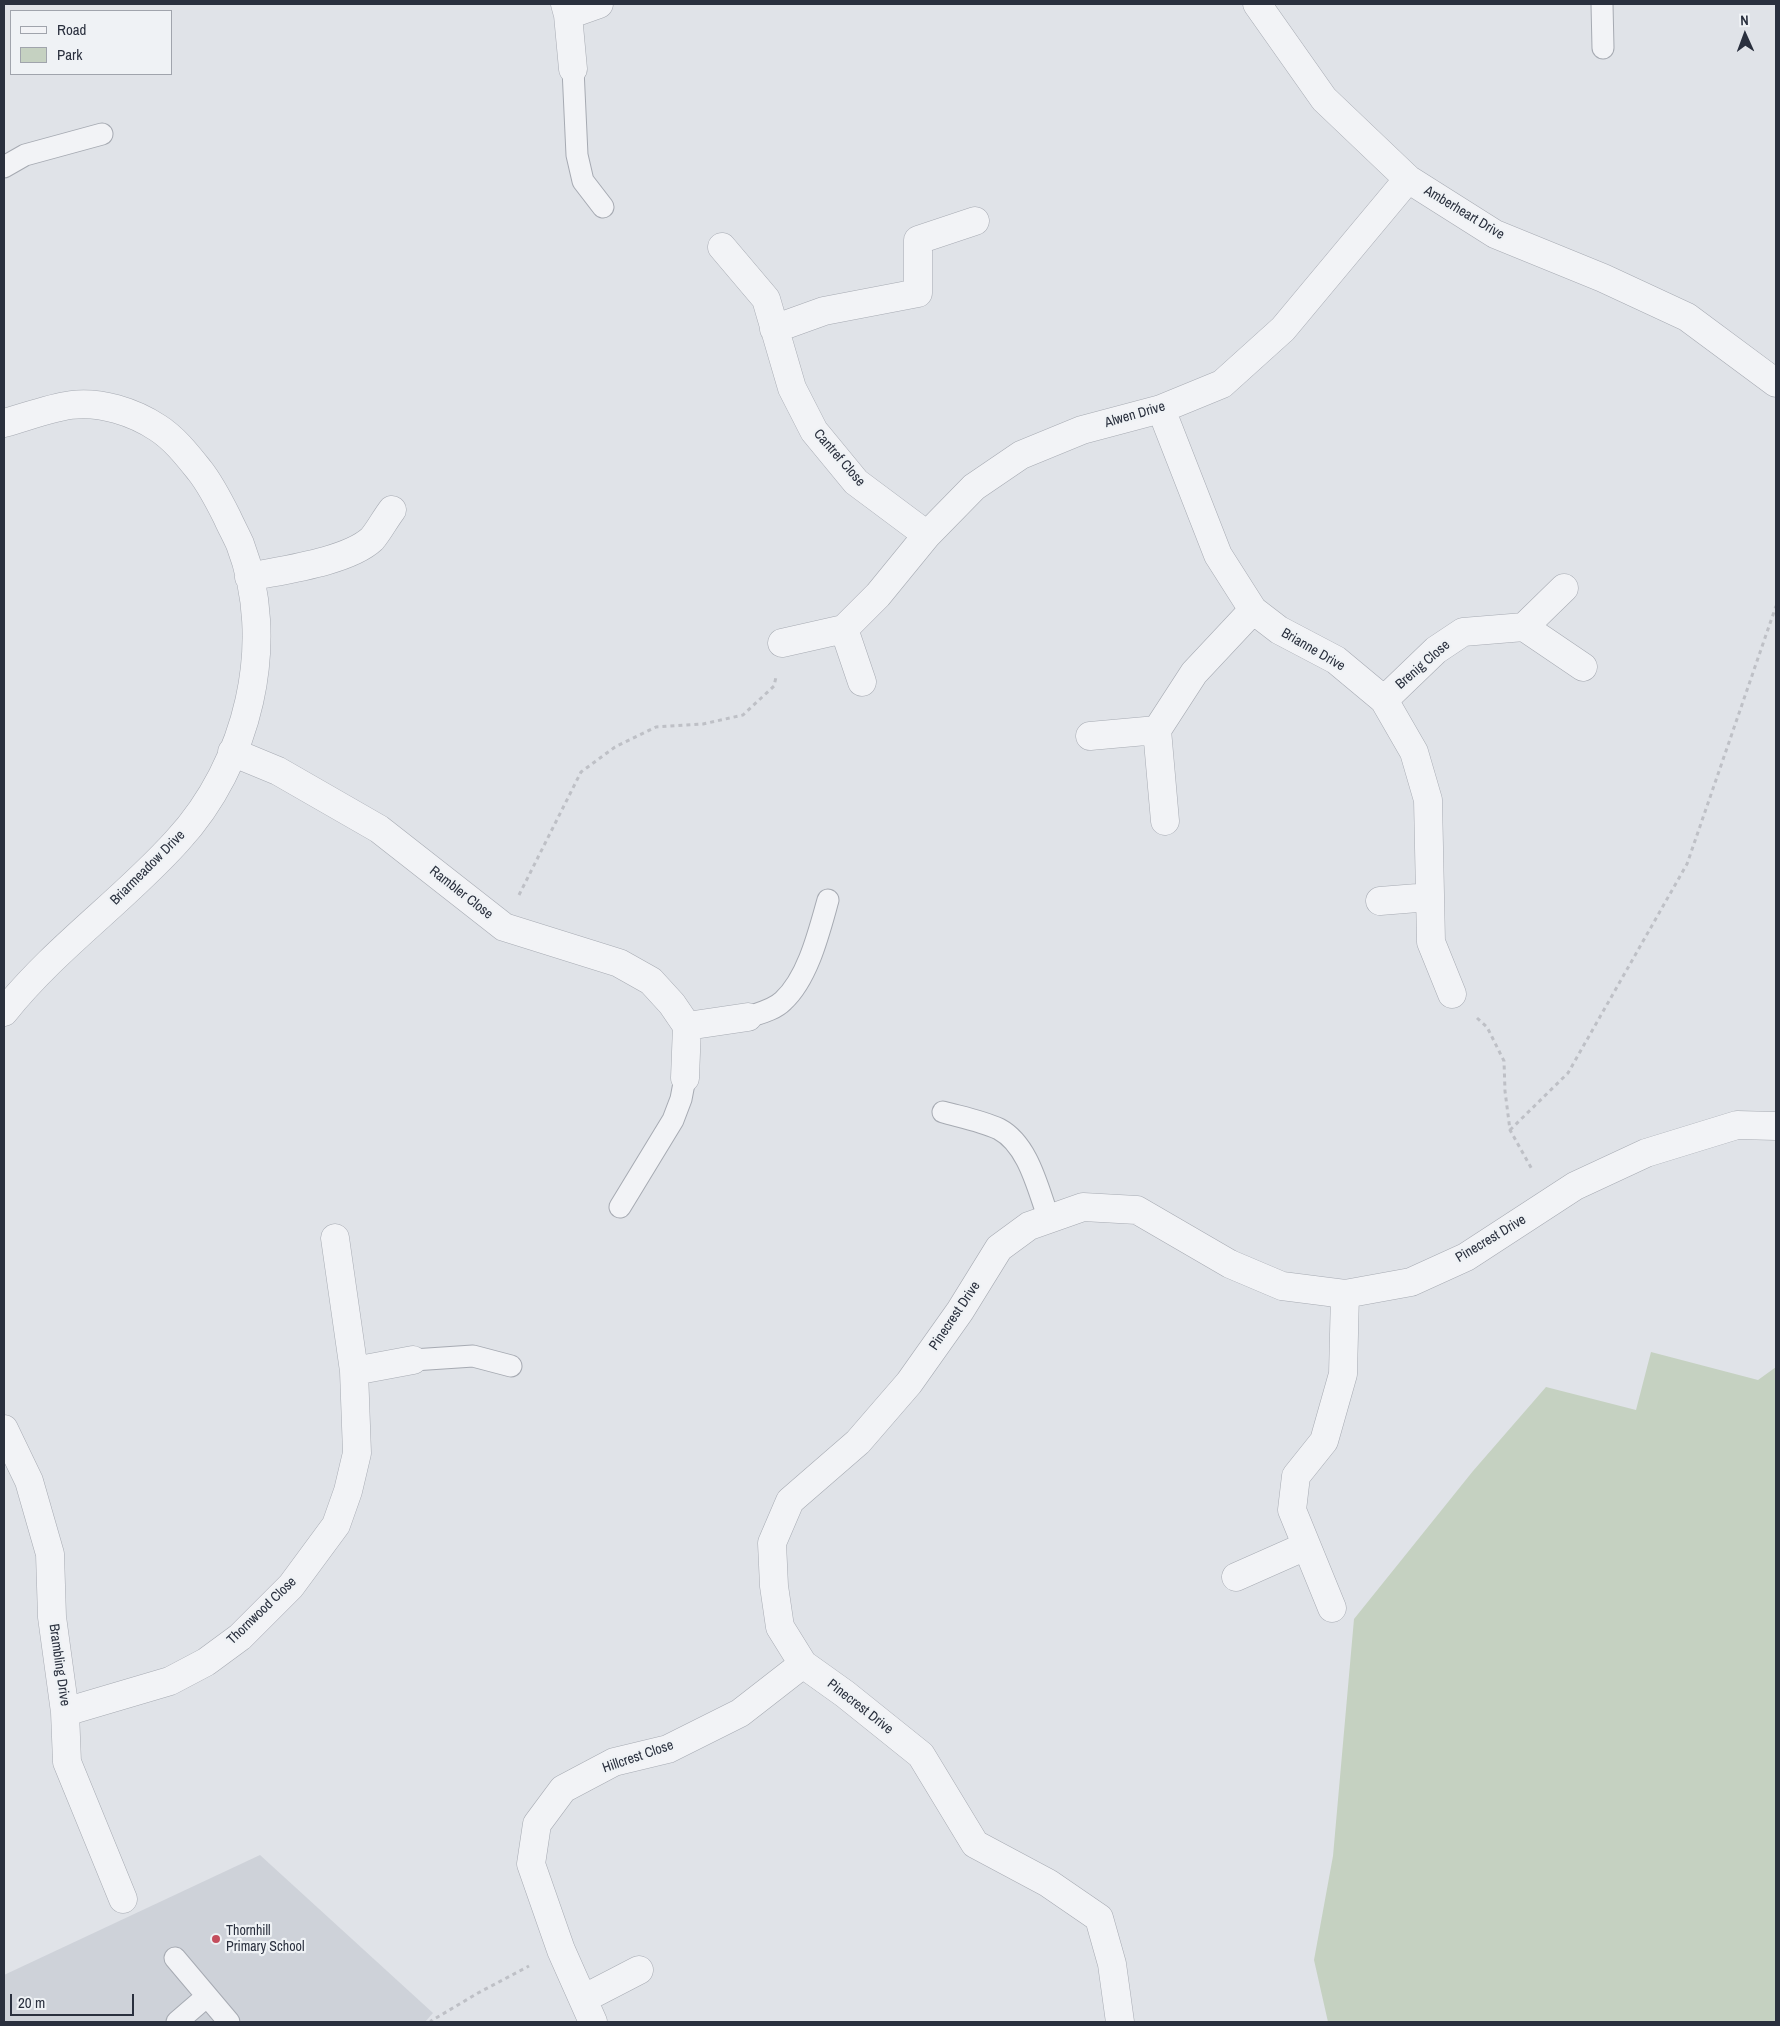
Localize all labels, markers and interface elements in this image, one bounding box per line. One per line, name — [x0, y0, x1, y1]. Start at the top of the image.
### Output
legend — [10, 10, 172, 75]
north arrow — [1720, 10, 1770, 60]
text: N — [1740, 11, 1749, 29]
text: Road — [57, 19, 86, 40]
text: Park — [57, 44, 82, 65]
street label: Amberheart Drive — [1421, 182, 1507, 244]
street label: Alwen Drive — [1103, 398, 1167, 432]
street label: Cantref Close — [810, 426, 868, 490]
street label: Brianne Drive — [1278, 625, 1348, 675]
street label: Brenig Close — [1392, 637, 1454, 693]
street label: Briarmeadow Drive — [107, 827, 189, 909]
street label: Rambler Close — [426, 863, 496, 923]
street label: Pinecrest Drive — [1453, 1211, 1529, 1267]
street label: Pinecrest Drive — [926, 1279, 984, 1353]
street label: Thornwood Close — [224, 1574, 300, 1648]
street label: Brambling Drive — [45, 1623, 73, 1707]
street label: Pinecrest Drive — [824, 1676, 896, 1738]
street label: Hillcrest Close — [600, 1737, 676, 1777]
place label: Thornhill Primary School — [226, 1923, 304, 1955]
marker: Thornhill Primary School — [210, 1933, 222, 1945]
scale bar — [12, 1984, 136, 2016]
text: 20 m — [18, 1992, 45, 2013]

